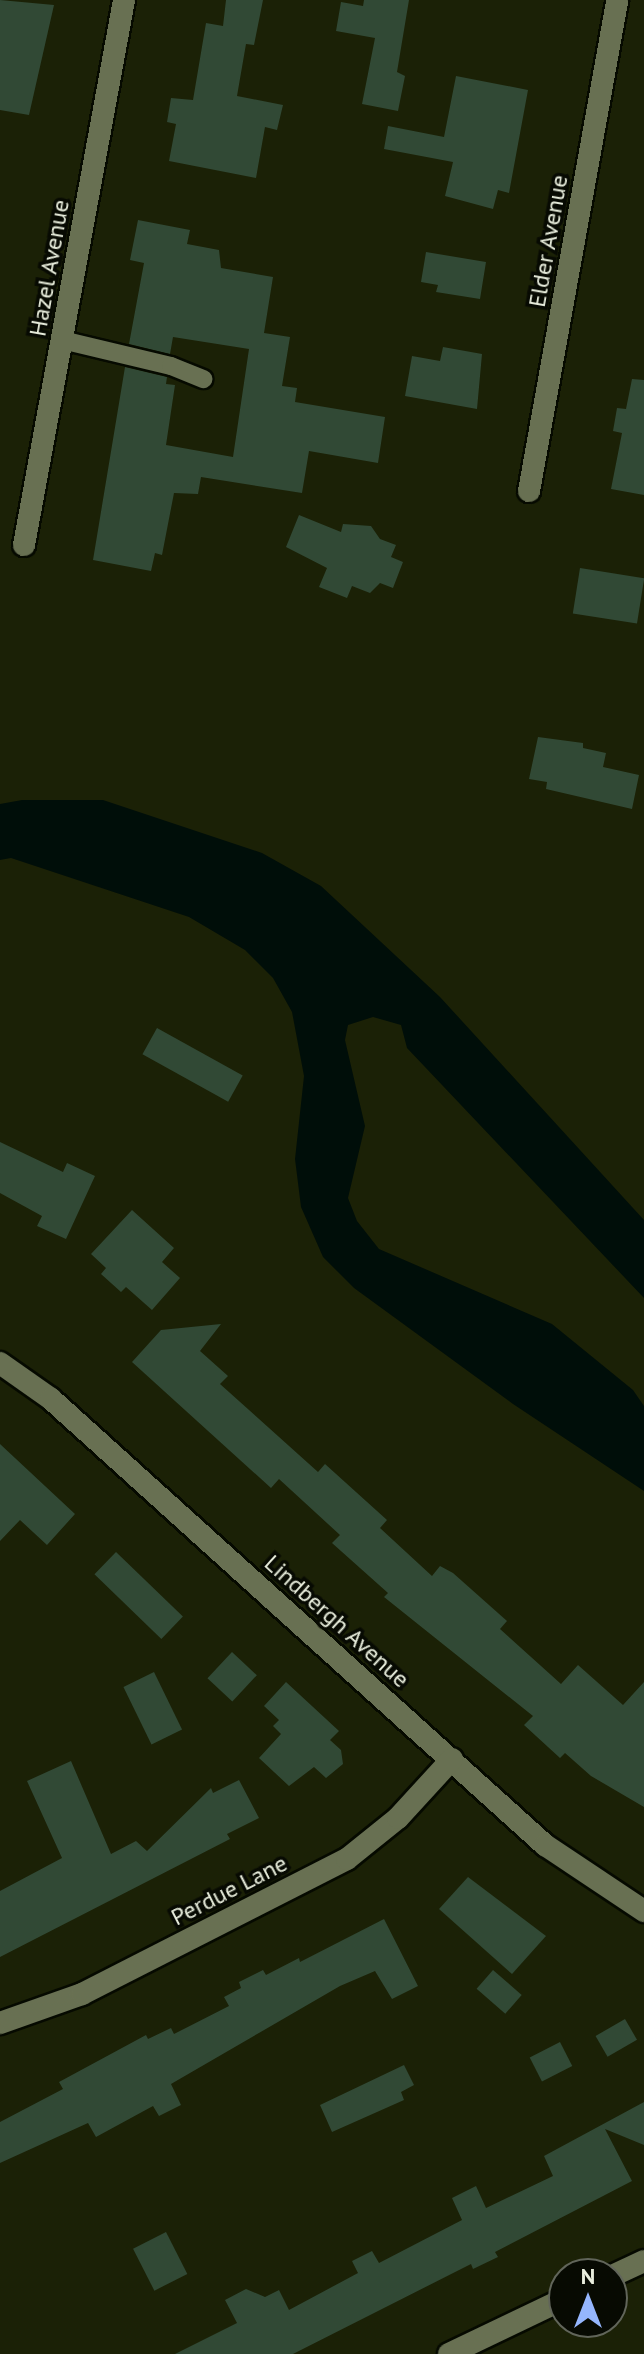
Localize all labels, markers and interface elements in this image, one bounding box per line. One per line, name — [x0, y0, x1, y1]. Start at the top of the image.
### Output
street label: Elder Avenue — [522, 172, 574, 310]
street label: Hazel Avenue — [23, 197, 75, 339]
street label: Lindbergh Avenue — [258, 1548, 416, 1694]
street label: Perdue Lane — [166, 1848, 292, 1932]
north arrow — [548, 2258, 628, 2338]
text: N — [581, 2262, 595, 2290]

